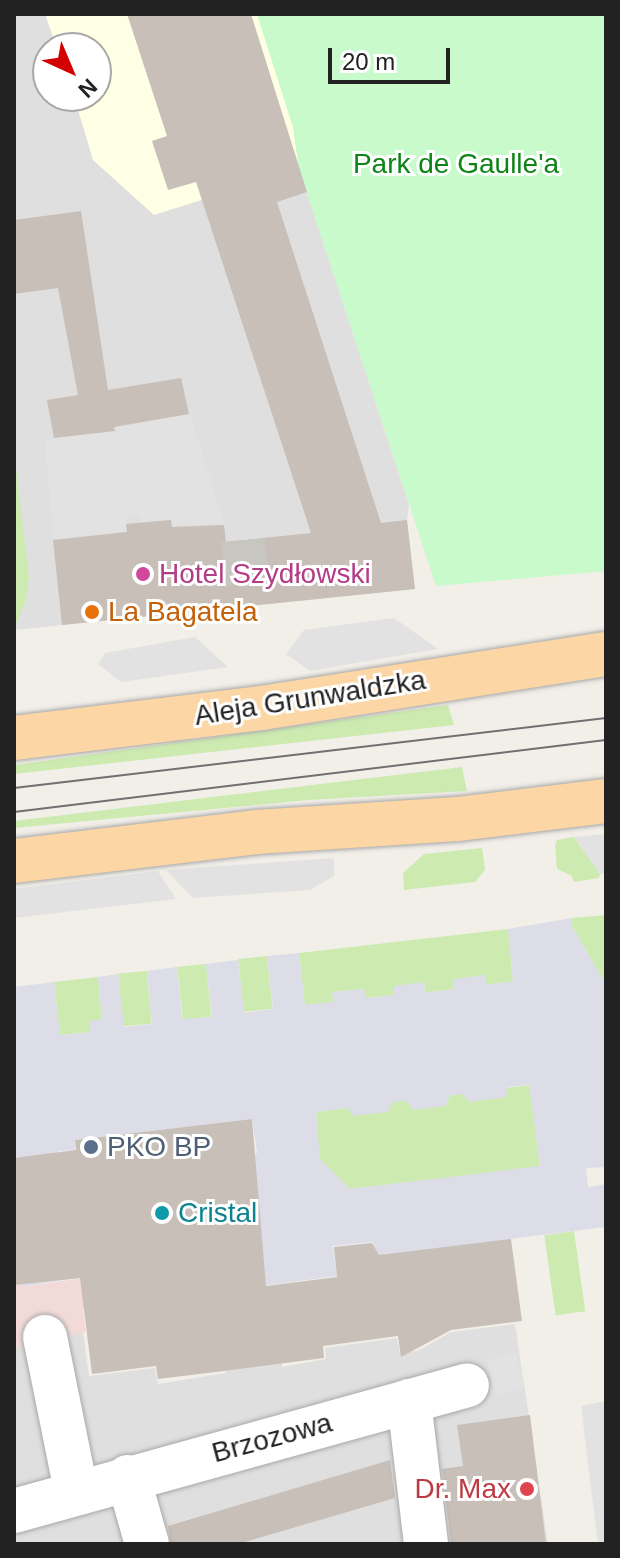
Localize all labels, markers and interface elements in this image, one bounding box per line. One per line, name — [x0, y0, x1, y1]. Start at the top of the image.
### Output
north arrow — [32, 32, 112, 112]
scale bar — [332, 32, 454, 82]
text: 20 m — [342, 48, 395, 75]
text: N — [73, 74, 102, 103]
park label: Park de Gaulle'a — [353, 147, 559, 181]
place label: Hotel Szydłowski — [159, 557, 371, 591]
marker: Hotel Szydłowski — [134, 565, 152, 583]
place label: La Bagatela — [108, 595, 257, 629]
marker: La Bagatela — [83, 603, 101, 621]
street label: Aleja Grunwaldzka — [192, 663, 428, 733]
place label: PKO BP — [107, 1130, 211, 1164]
marker: PKO BP — [82, 1138, 100, 1156]
place label: Cristal — [178, 1196, 257, 1230]
marker: Cristal — [153, 1204, 171, 1222]
street label: Brzozowa — [208, 1406, 336, 1470]
place label: Dr. Max — [415, 1472, 511, 1506]
marker: Dr. Max — [518, 1480, 536, 1498]

